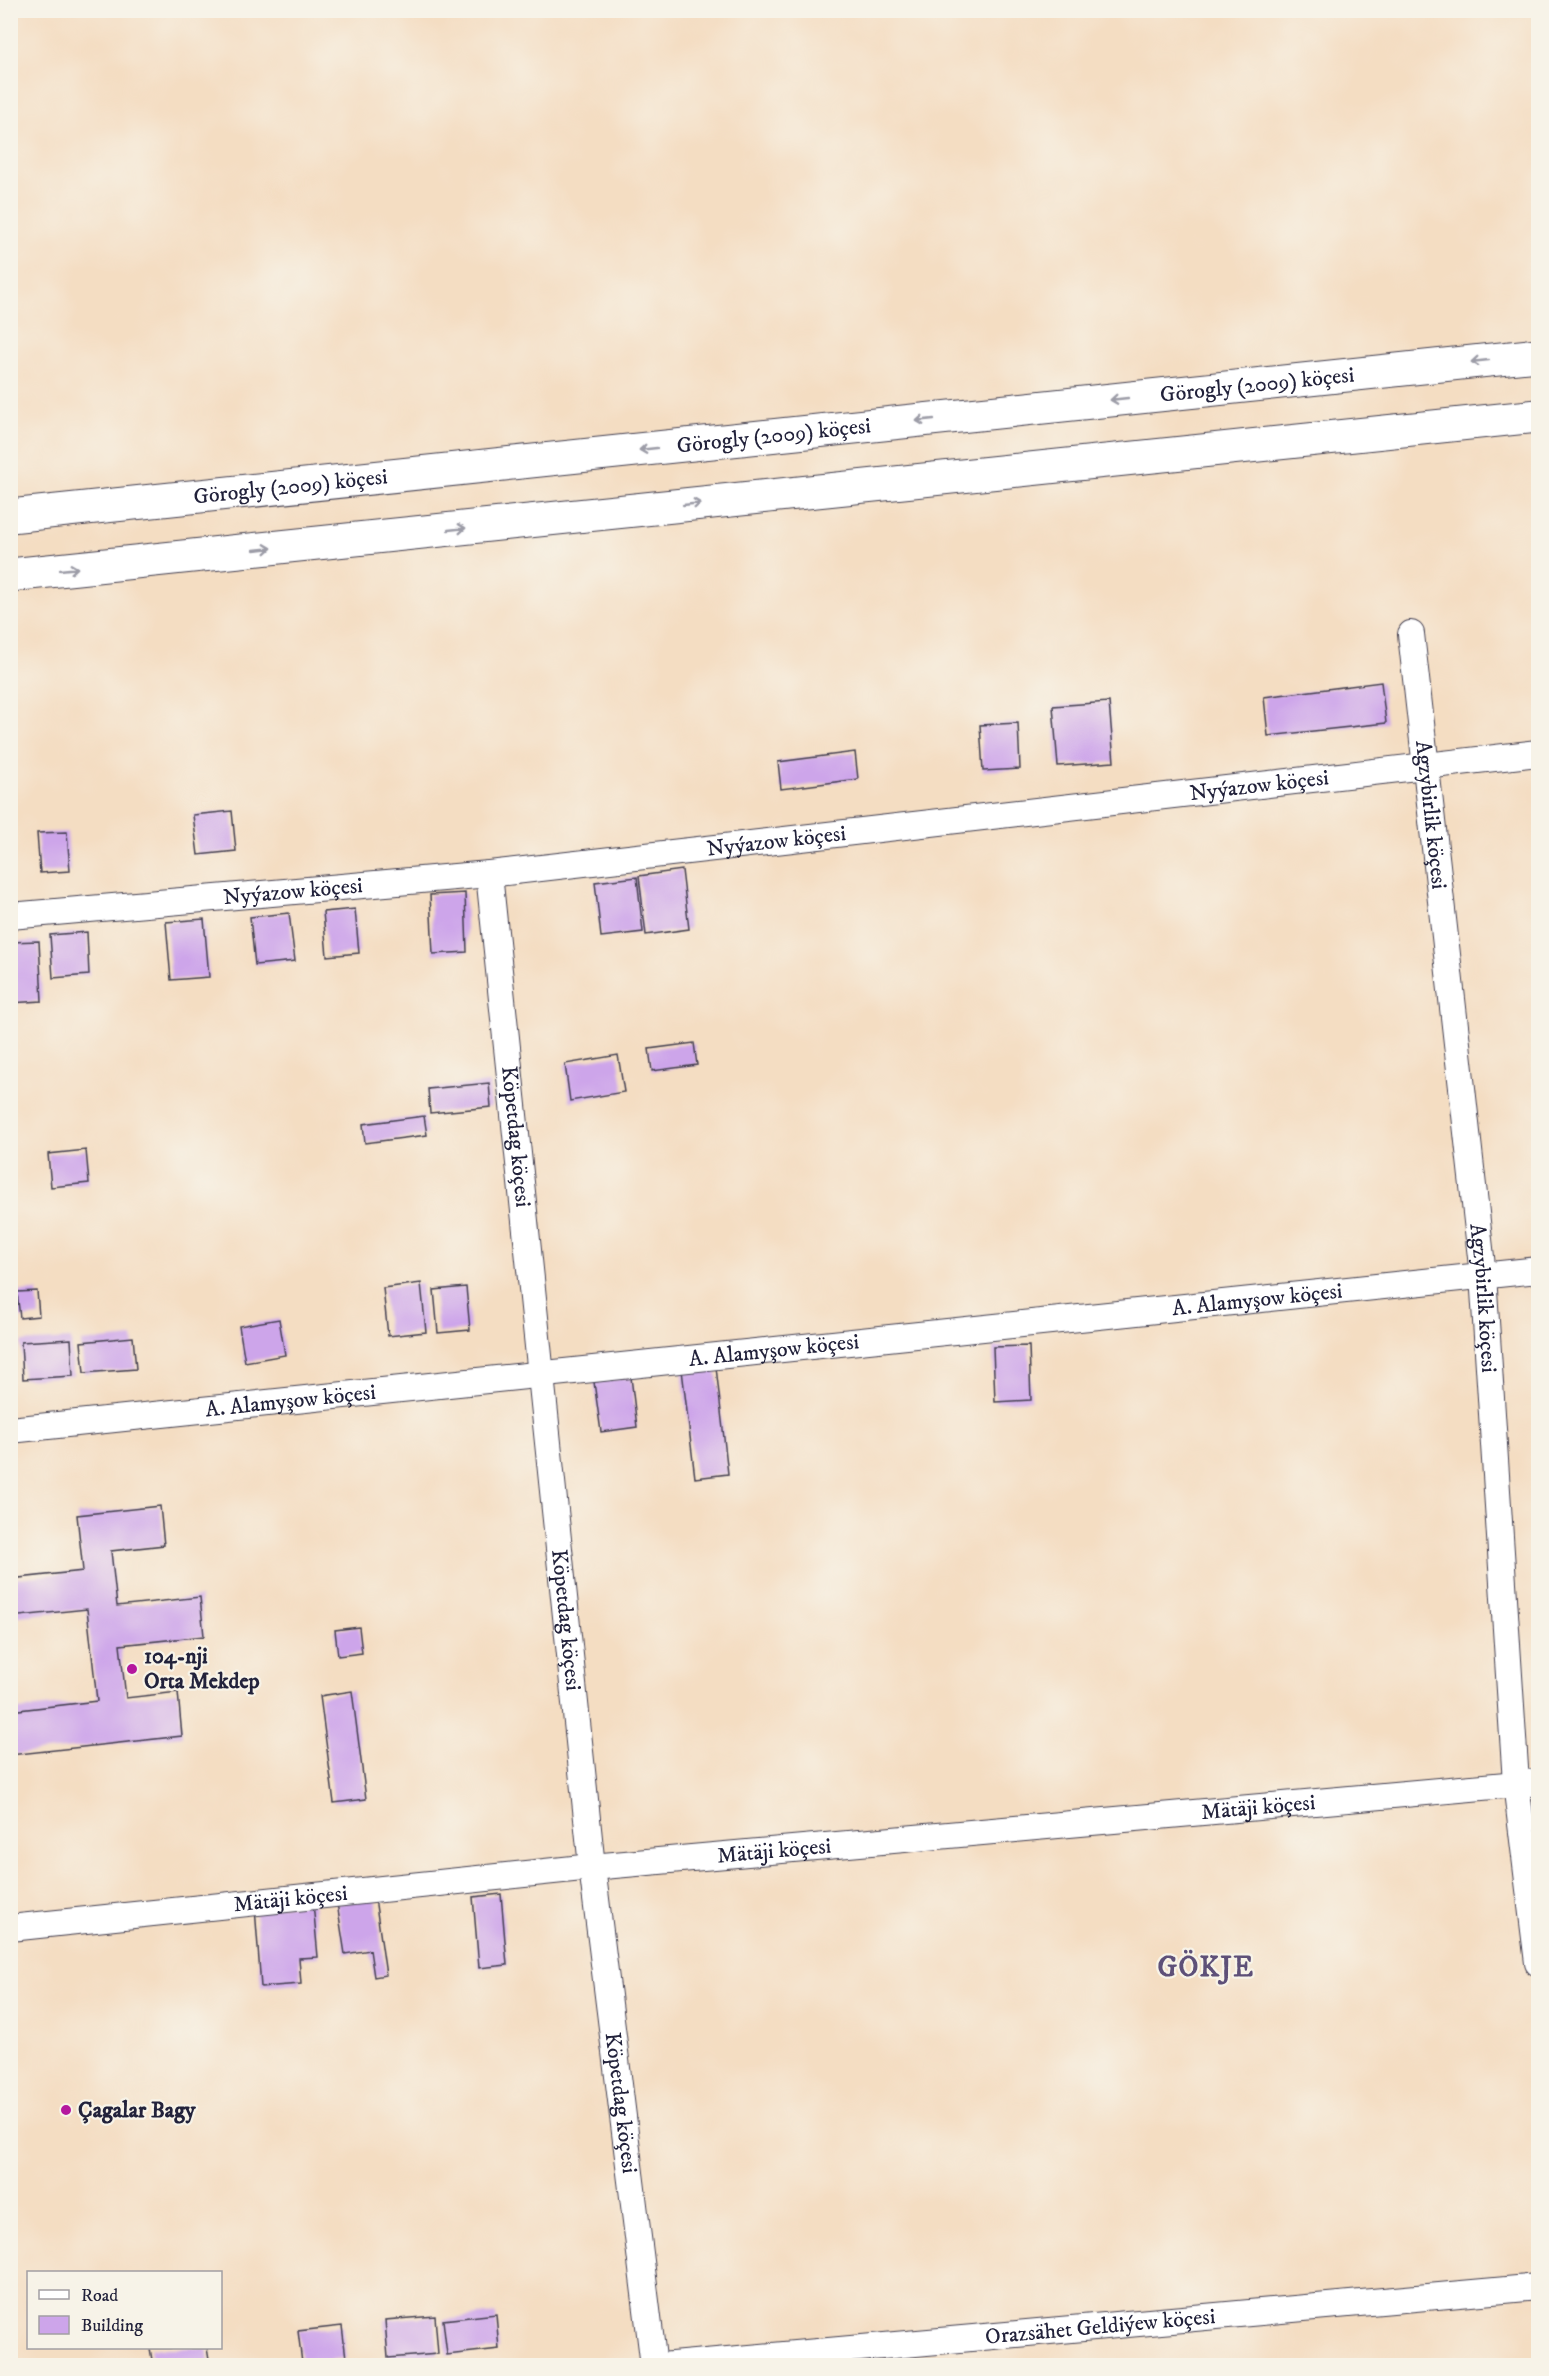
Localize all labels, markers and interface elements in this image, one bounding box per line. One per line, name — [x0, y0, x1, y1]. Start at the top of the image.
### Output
one-way arrow — [1471, 356, 1491, 367]
street label: Görogly (2009) köçesi — [1159, 361, 1356, 408]
one-way arrow — [1110, 394, 1130, 405]
street label: Görogly (2009) köçesi — [675, 412, 872, 459]
one-way arrow — [916, 415, 936, 426]
one-way arrow — [639, 444, 658, 455]
street label: Görogly (2009) köçesi — [192, 463, 389, 510]
one-way arrow — [682, 499, 702, 510]
one-way arrow — [446, 523, 466, 534]
one-way arrow — [252, 543, 272, 554]
one-way arrow — [58, 563, 78, 574]
street label: Agzybirlik köçesi — [1410, 739, 1453, 891]
street label: Nyýazow köçesi — [1188, 764, 1330, 807]
street label: Nyýazow köçesi — [705, 819, 847, 862]
street label: Nyýazow köçesi — [222, 872, 364, 911]
street label: Köpetdag köçesi — [495, 1065, 537, 1209]
street label: Agzybirlik köçesi — [1464, 1222, 1503, 1373]
street label: A. Alamyşow köçesi — [1171, 1277, 1344, 1322]
street label: A. Alamyşow köçesi — [687, 1328, 860, 1372]
street label: A. Alamyşow köçesi — [204, 1378, 377, 1423]
street label: Köpetdag köçesi — [546, 1548, 587, 1692]
place label: 104-nji Orta Mekdep — [144, 1643, 260, 1695]
marker: 104-nji Orta Mekdep — [125, 1662, 139, 1676]
street label: Mätäji köçesi — [1200, 1789, 1316, 1826]
street label: Mätäji köçesi — [716, 1832, 832, 1869]
street label: Mätäji köçesi — [232, 1879, 349, 1918]
district label: GÖKJE — [1157, 1949, 1255, 1985]
street label: Köpetdag köçesi — [599, 2031, 643, 2175]
place label: Çagalar Bagy — [78, 2097, 196, 2124]
marker: Çagalar Bagy — [59, 2103, 73, 2117]
legend — [27, 2271, 222, 2349]
text: Road — [81, 2285, 118, 2307]
street label: Orazsähet Geldiýew köçesi — [984, 2303, 1216, 2350]
text: Building — [81, 2315, 143, 2337]

